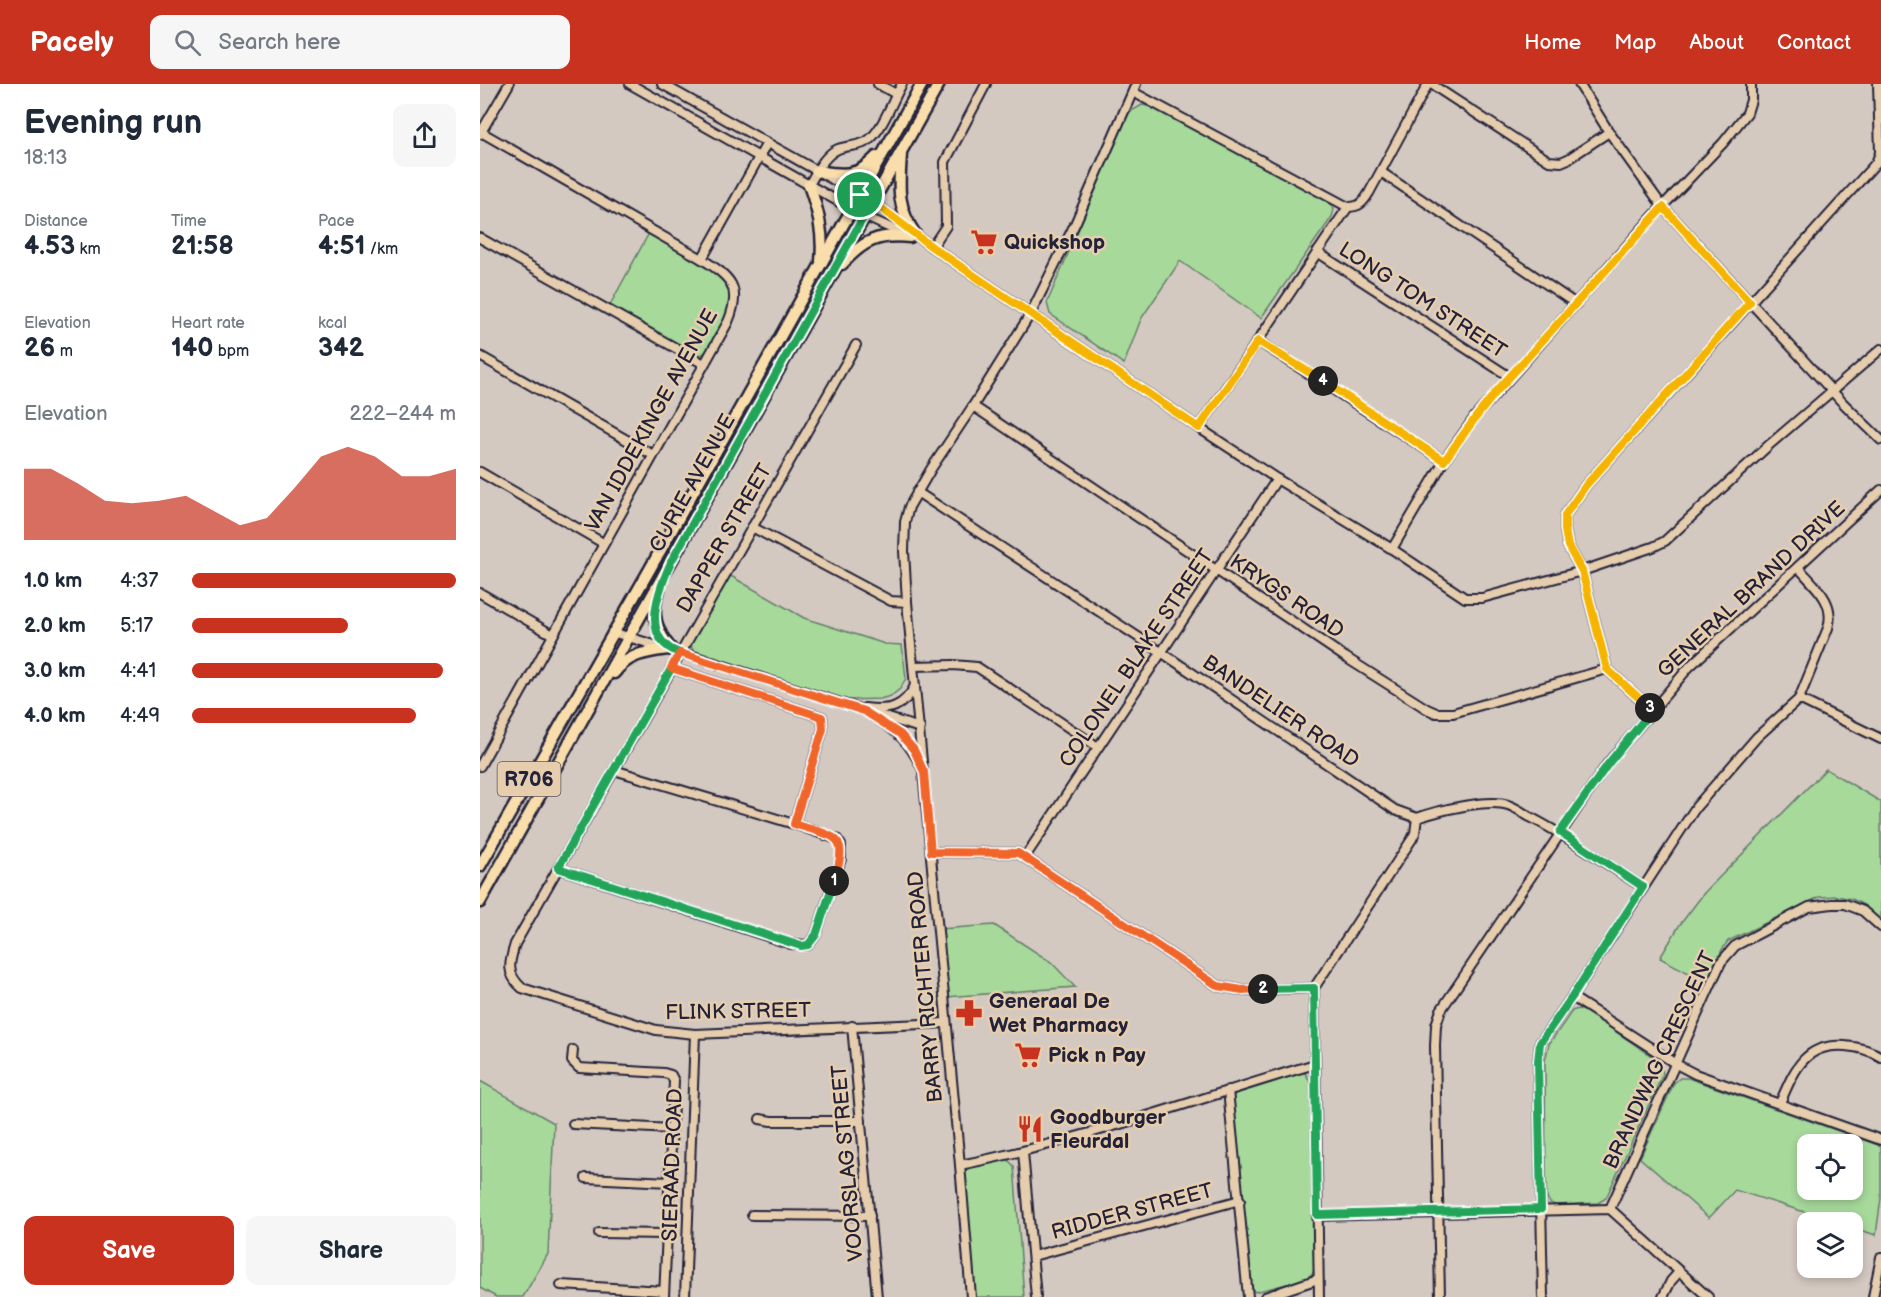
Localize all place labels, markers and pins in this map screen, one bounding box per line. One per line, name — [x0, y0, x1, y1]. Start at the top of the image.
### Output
pin — [834, 169, 885, 220]
supermarket icon: Quickshop — [969, 227, 999, 257]
place label: Quickshop — [1004, 230, 1105, 255]
pin: 4 — [1308, 366, 1338, 396]
pin: 3 — [1635, 693, 1665, 723]
pin: 1 — [819, 866, 849, 896]
pin: 2 — [1248, 974, 1278, 1004]
place label: Generaal De Wet Pharmacy — [989, 989, 1129, 1038]
pharmacy icon: Generaal De Wet Pharmacy — [954, 998, 984, 1028]
supermarket icon: Pick n Pay — [1013, 1040, 1043, 1070]
place label: Pick n Pay — [1048, 1043, 1146, 1068]
place label: Goodburger Fleurdal — [1050, 1105, 1167, 1154]
restaurant icon: Goodburger Fleurdal — [1015, 1114, 1045, 1144]

